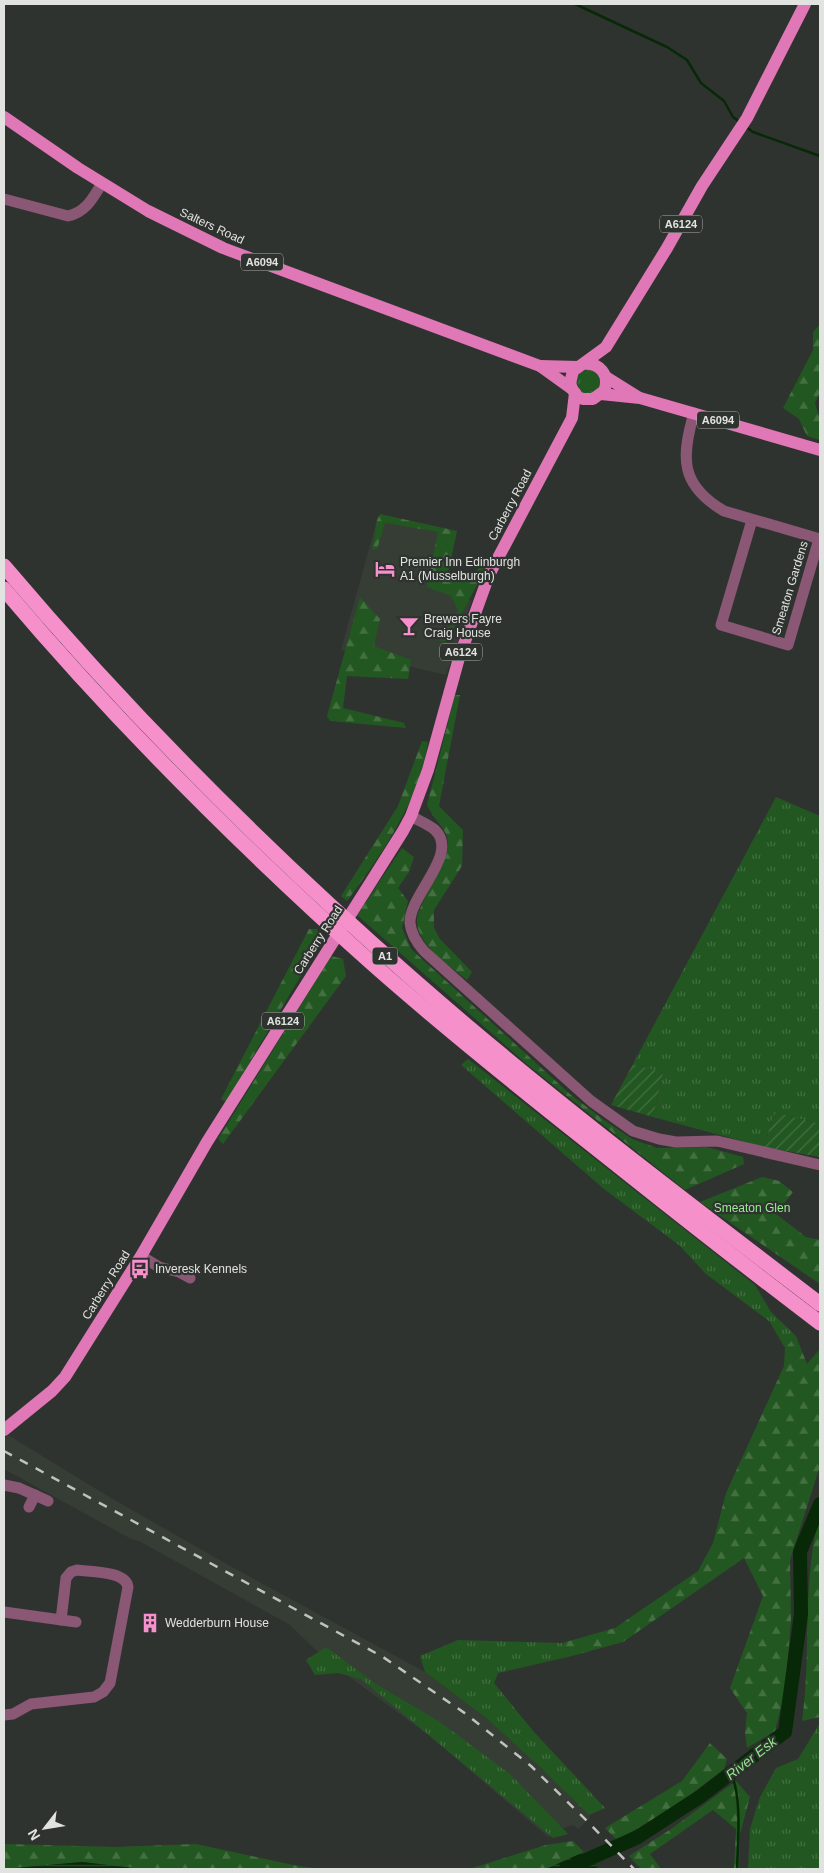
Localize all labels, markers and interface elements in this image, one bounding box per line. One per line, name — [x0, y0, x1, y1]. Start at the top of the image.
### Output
street label: Salters Road — [178, 205, 246, 247]
road number: A6124 — [660, 215, 702, 232]
road number: A6094 — [241, 253, 283, 270]
road number: A6094 — [697, 412, 739, 428]
street label: Carberry Road — [485, 467, 535, 543]
street label: Smeaton Gardens — [769, 539, 811, 637]
place label: Premier Inn Edinburgh A1 (Musselburgh) — [400, 555, 520, 583]
hotel icon: Premier Inn Edinburgh A1 (Musselburgh) — [374, 558, 396, 580]
place label: Brewers Fayre Craig House — [424, 612, 502, 640]
bar icon: Brewers Fayre Craig House — [398, 615, 420, 637]
road number: A6124 — [440, 644, 482, 660]
street label: Carberry Road — [291, 903, 345, 977]
road number: A1 — [372, 948, 398, 964]
road number: A6124 — [262, 1012, 304, 1030]
park label: Smeaton Glen — [714, 1201, 790, 1215]
street label: Carberry Road — [79, 1248, 133, 1322]
bus stop icon: Inveresk Kennels — [129, 1258, 151, 1280]
place label: Inveresk Kennels — [155, 1262, 247, 1276]
building icon: Wedderburn House — [139, 1612, 161, 1634]
place label: Wedderburn House — [165, 1616, 269, 1630]
water label: River Esk — [722, 1733, 780, 1783]
north arrow — [20, 1803, 70, 1853]
text: N — [24, 1826, 43, 1843]

